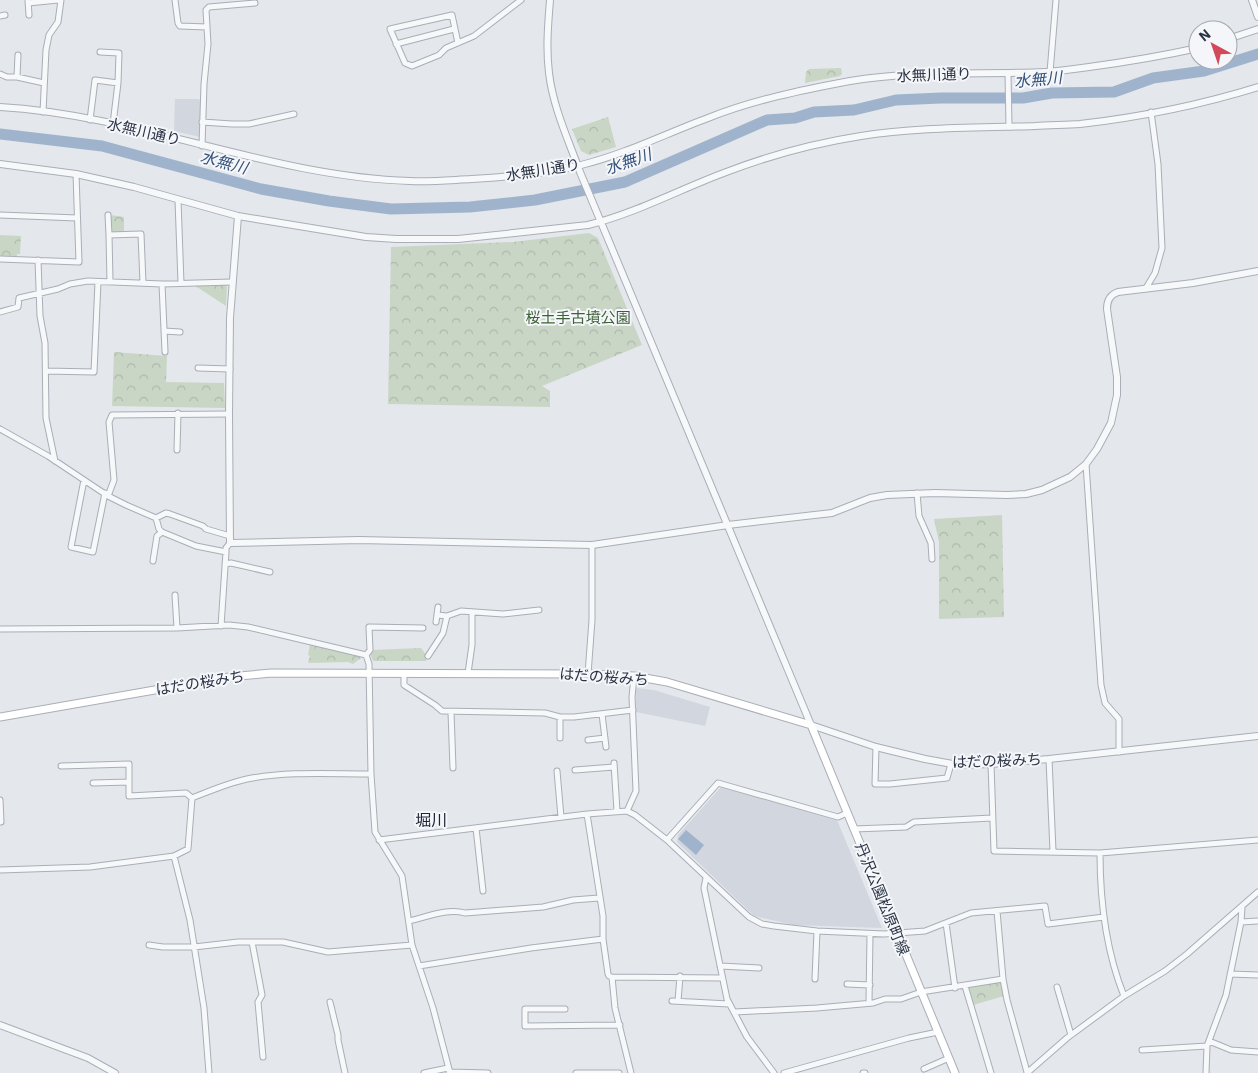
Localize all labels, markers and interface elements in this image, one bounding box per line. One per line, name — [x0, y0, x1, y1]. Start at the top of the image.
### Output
north arrow — [1188, 20, 1238, 70]
text: N — [1195, 25, 1214, 45]
street label: 水無川通り — [896, 64, 972, 85]
water label: 水無川 — [1013, 67, 1065, 91]
street label: 水無川通り — [105, 114, 183, 149]
water label: 水無川 — [602, 143, 656, 178]
water label: 水無川 — [198, 146, 252, 178]
street label: 水無川通り — [504, 154, 581, 185]
park label: 桜土手古墳公園 — [525, 308, 631, 327]
street label: はだの桜みち — [559, 664, 649, 689]
street label: はだの桜みち — [154, 666, 246, 699]
street label: はだの桜みち — [952, 749, 1042, 772]
district label: 堀川 — [415, 810, 447, 830]
street label: 丹沢公園松原町線 — [851, 840, 914, 958]

